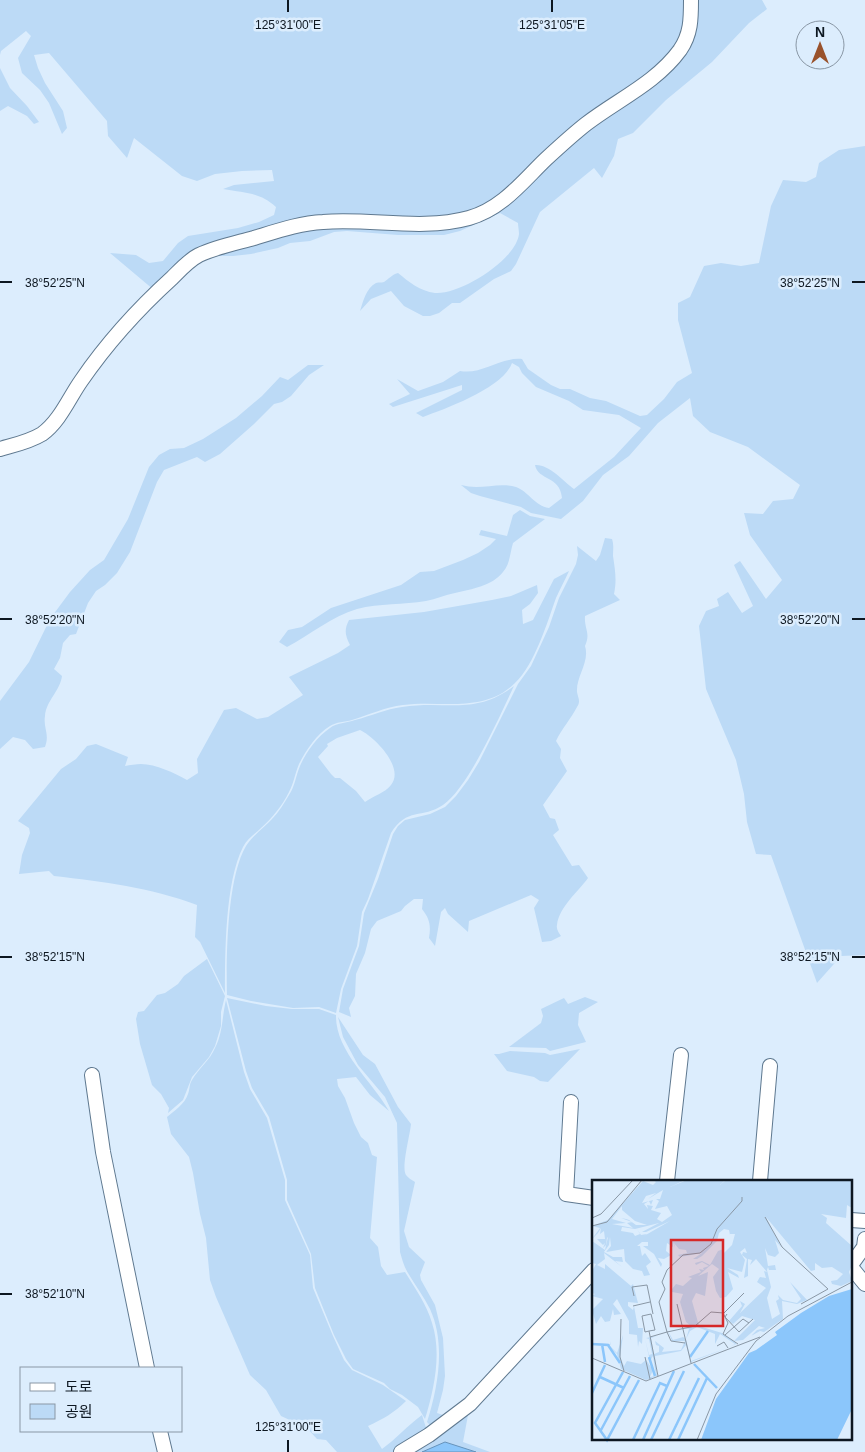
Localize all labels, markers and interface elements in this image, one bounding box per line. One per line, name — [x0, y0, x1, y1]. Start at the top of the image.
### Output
text: 125°31'00"E — [255, 18, 321, 32]
text: 125°31'05"E — [519, 18, 585, 32]
north arrow — [795, 20, 845, 70]
text: N — [815, 24, 825, 40]
text: 38°52'25"N — [25, 276, 85, 290]
text: 38°52'25"N — [780, 276, 840, 290]
text: 38°52'20"N — [25, 613, 85, 627]
text: 38°52'20"N — [780, 613, 840, 627]
text: 38°52'15"N — [25, 950, 85, 964]
text: 38°52'15"N — [780, 950, 840, 964]
inset map — [592, 1180, 852, 1440]
text: 38°52'10"N — [25, 1287, 85, 1301]
legend — [20, 1367, 182, 1432]
text: 도로 — [65, 1378, 93, 1395]
text: 공원 — [65, 1403, 93, 1420]
text: 125°31'00"E — [255, 1420, 321, 1434]

